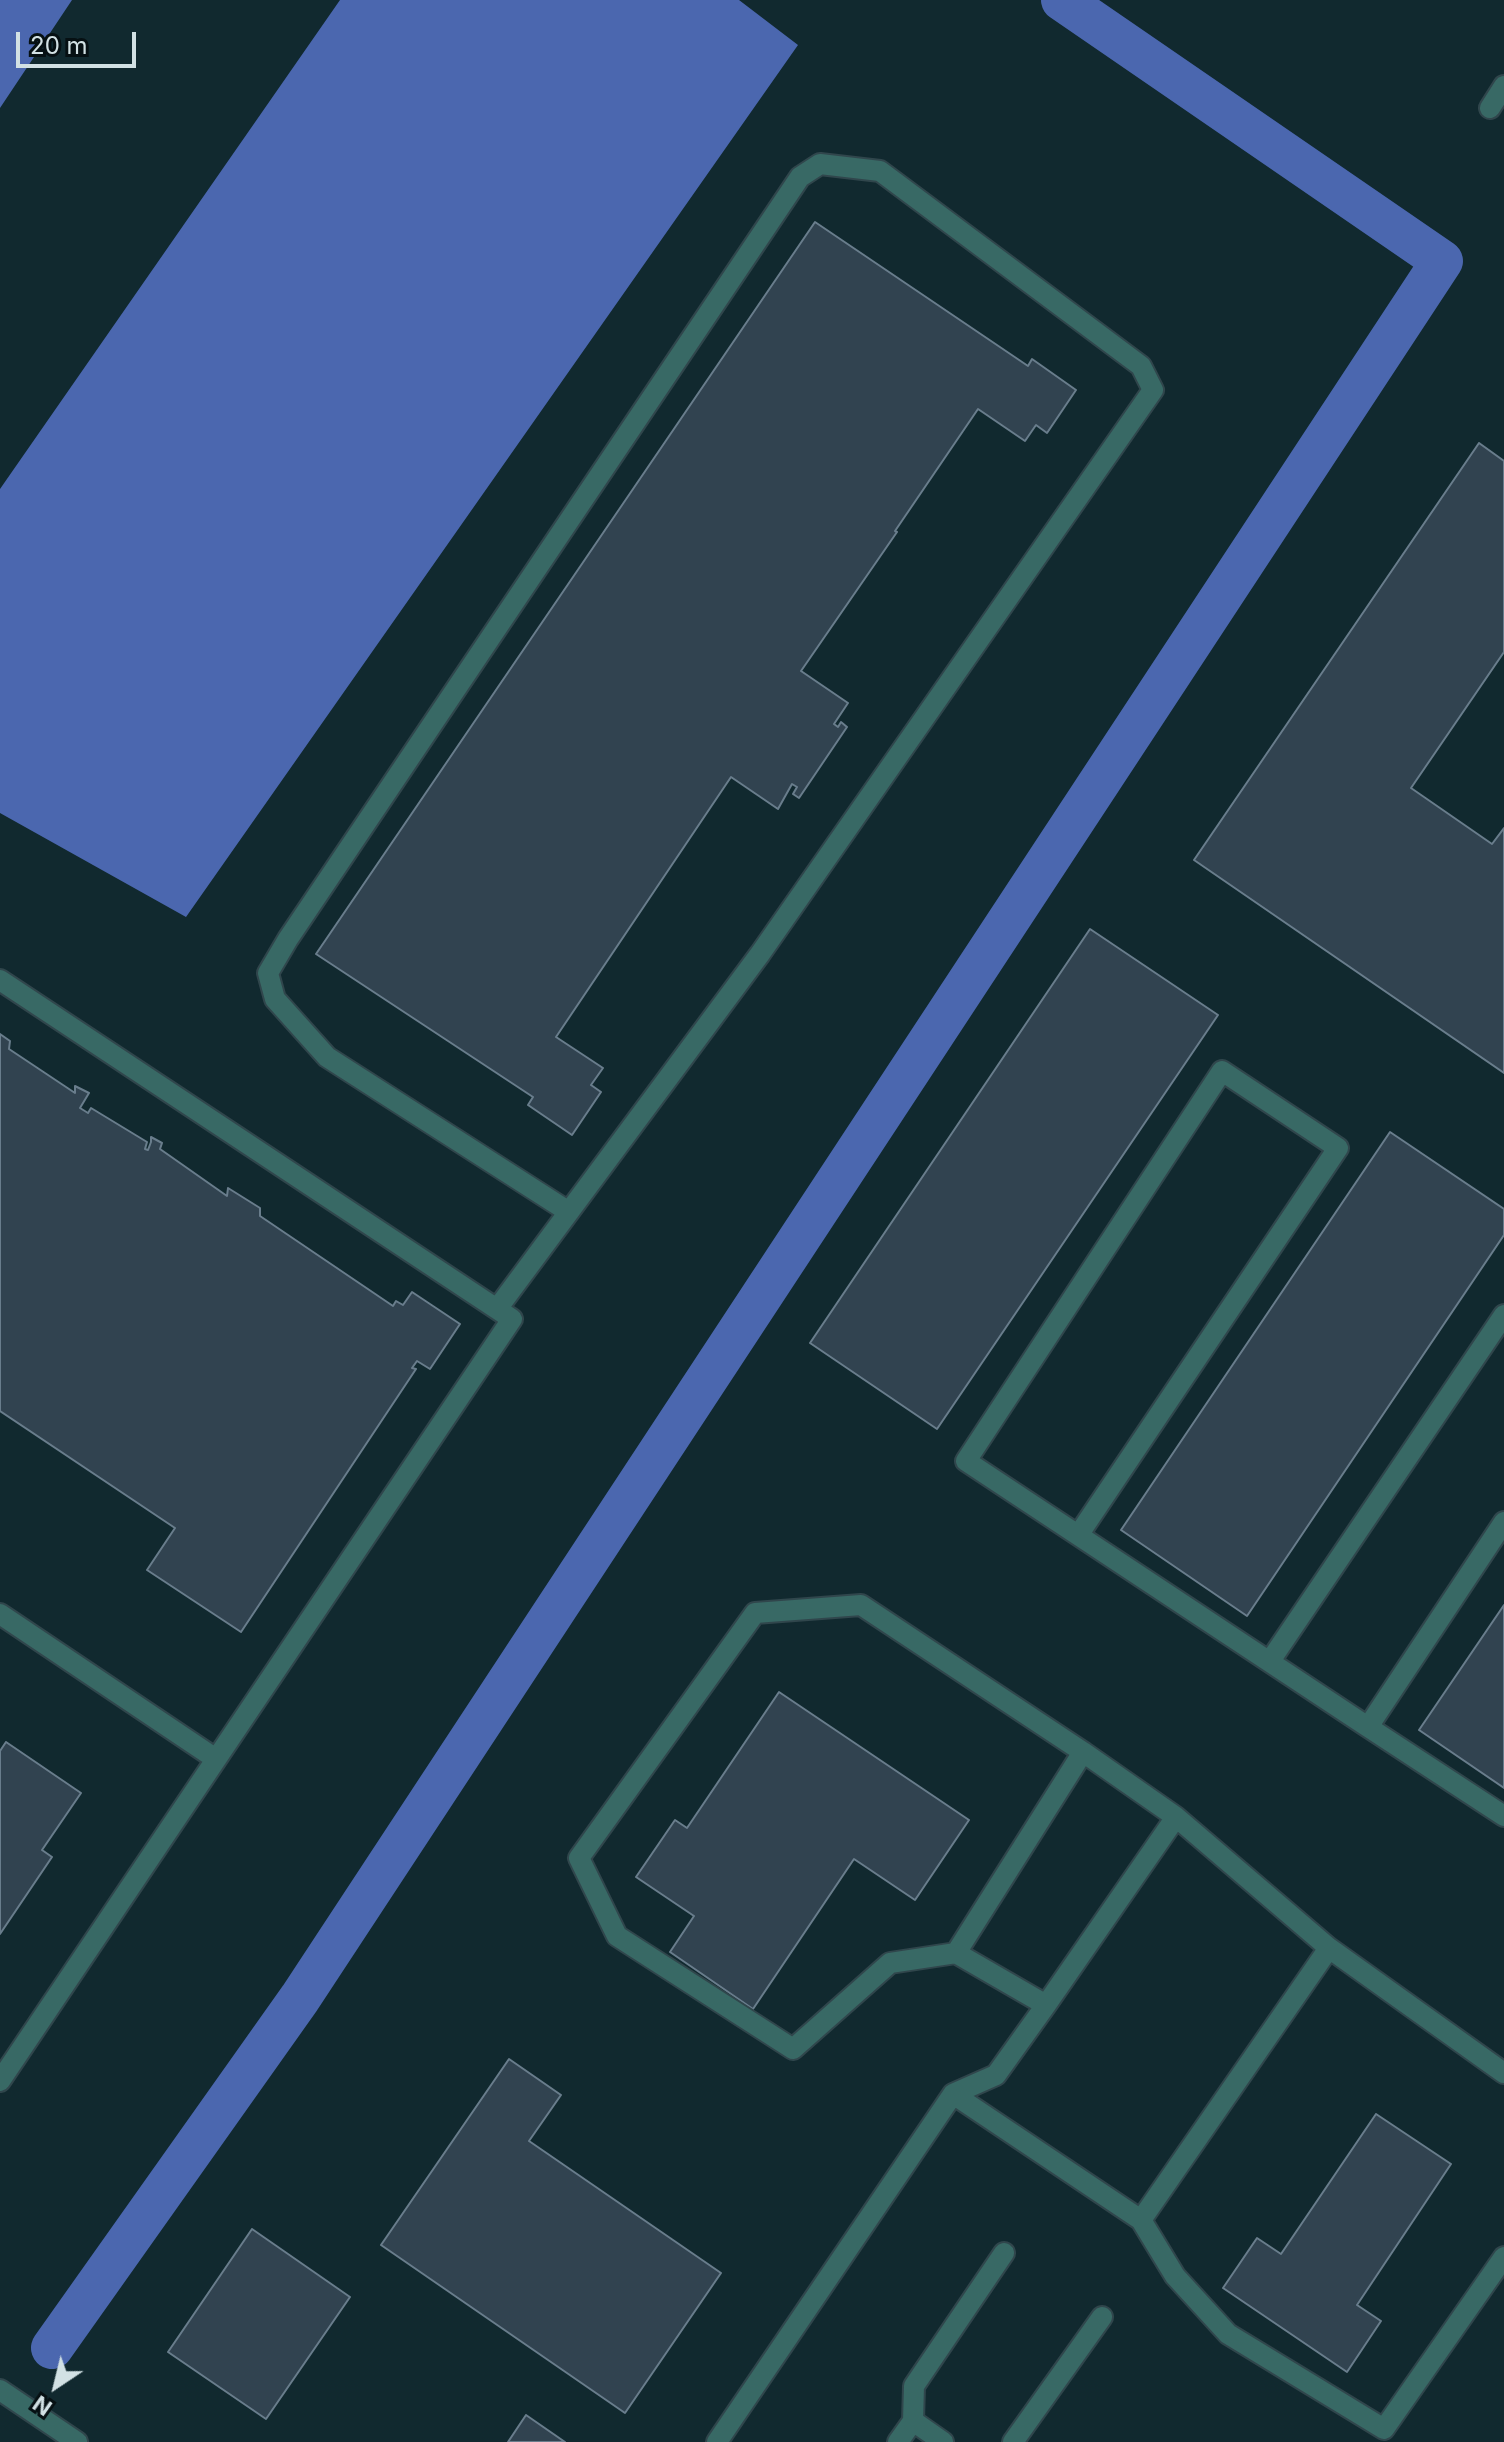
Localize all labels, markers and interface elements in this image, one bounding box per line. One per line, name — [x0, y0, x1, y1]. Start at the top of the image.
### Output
scale bar — [20, 16, 140, 66]
text: 20 m — [30, 31, 88, 60]
north arrow — [16, 2346, 96, 2426]
text: N — [28, 2390, 57, 2421]

